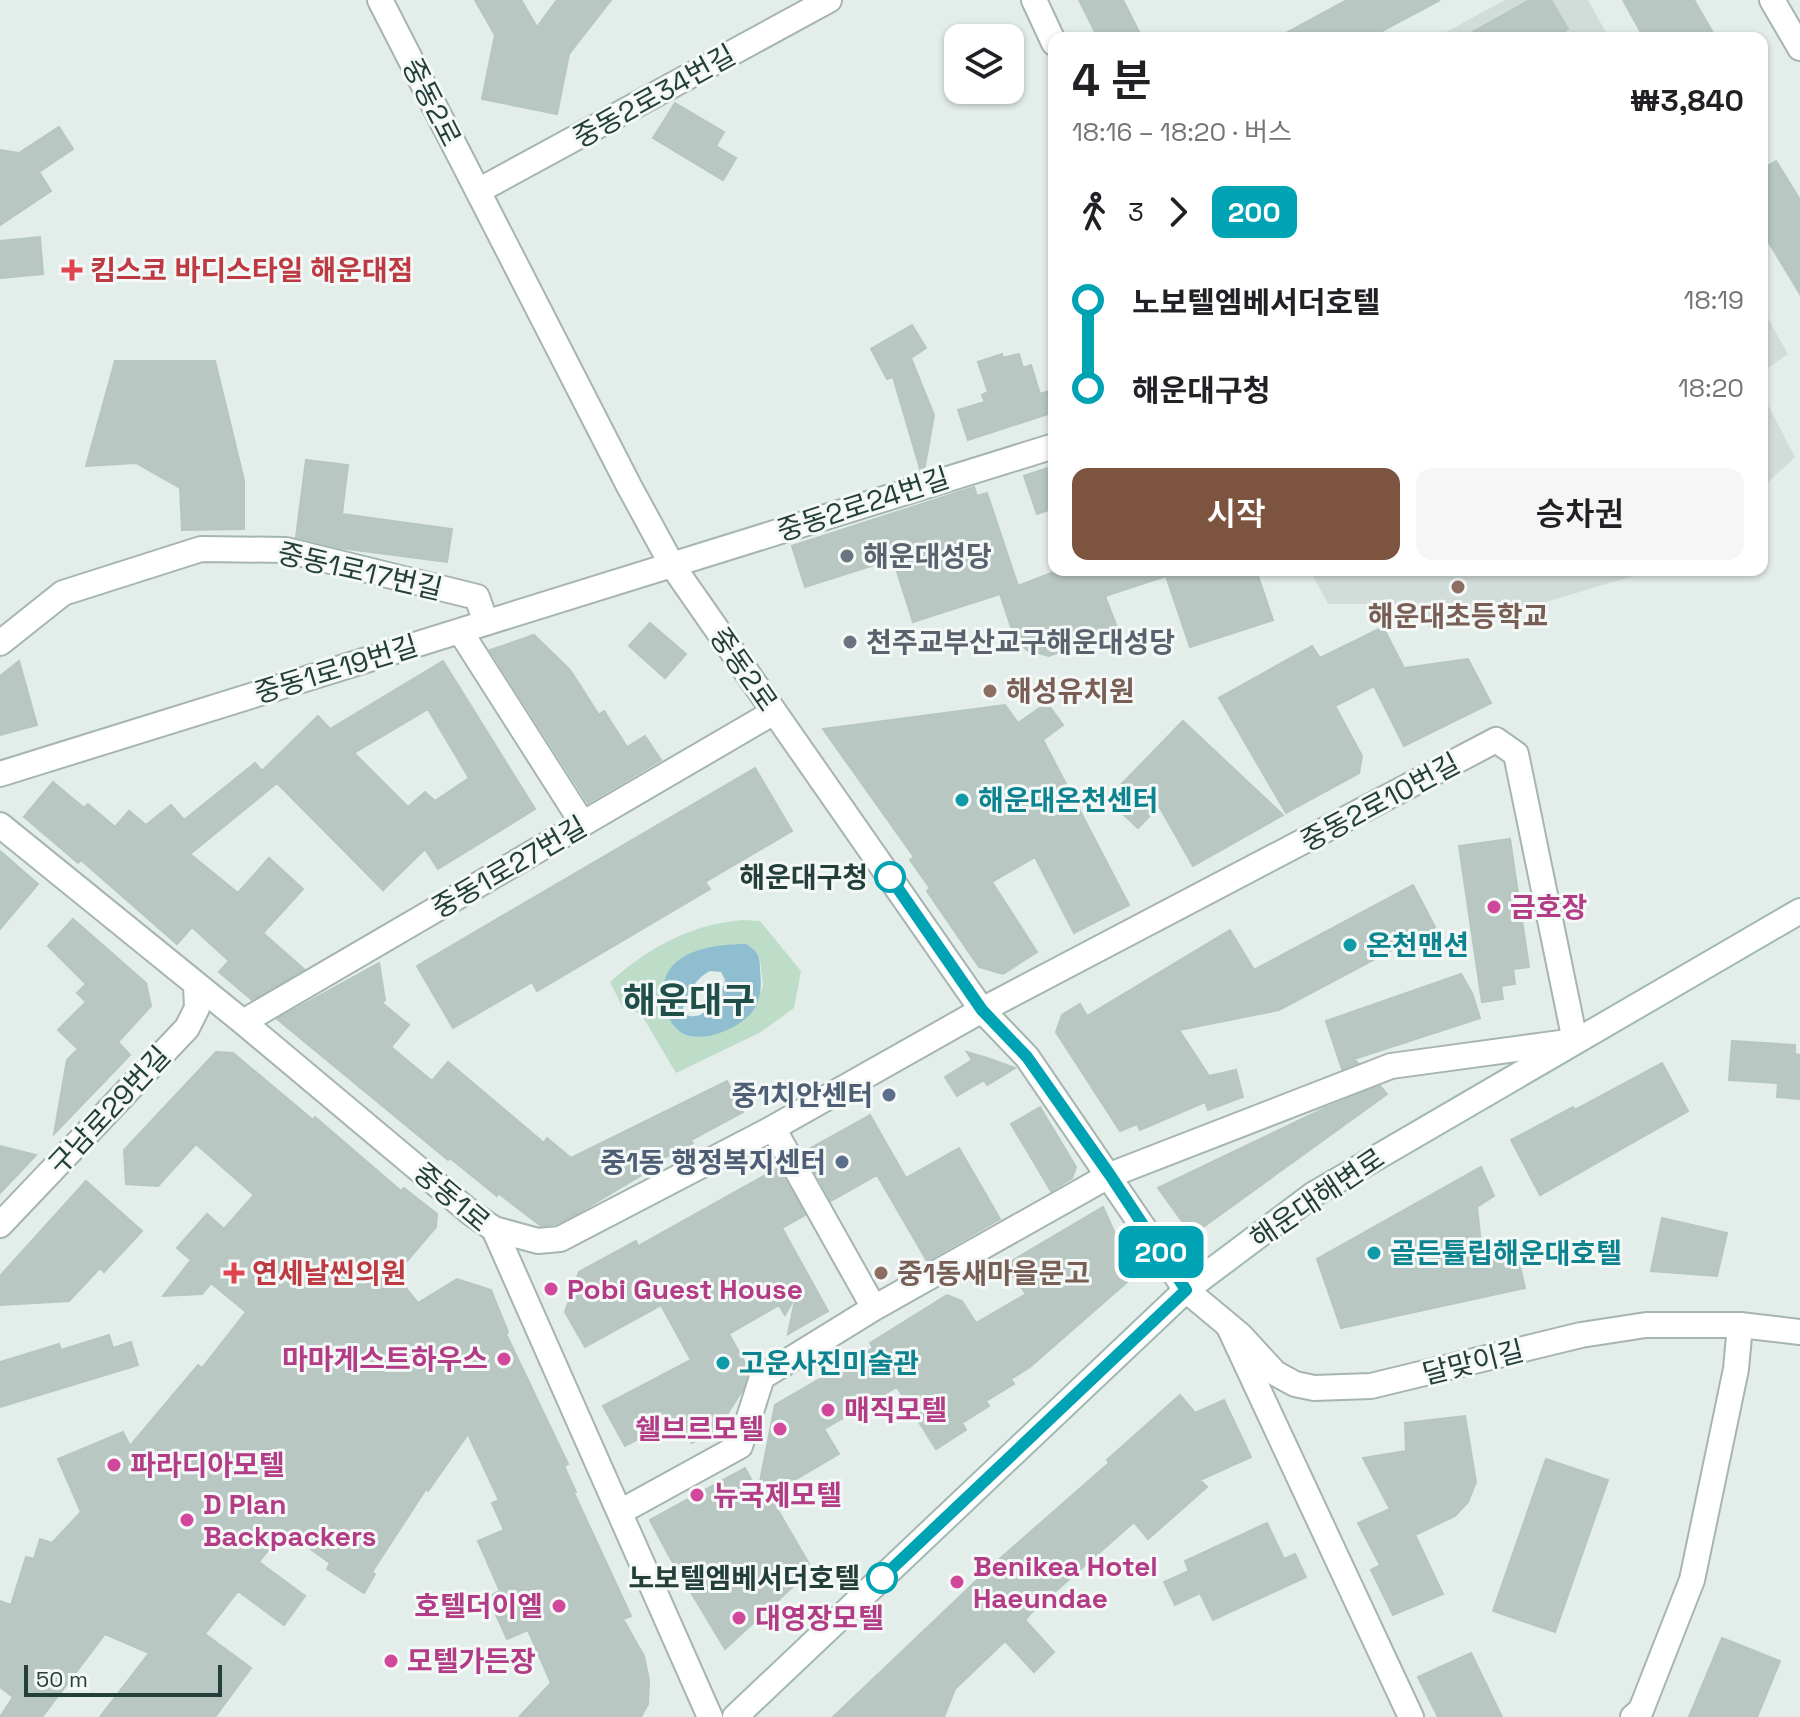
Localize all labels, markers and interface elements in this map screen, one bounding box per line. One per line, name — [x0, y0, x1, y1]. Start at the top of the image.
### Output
map controls — [944, 24, 1024, 104]
button: layers — [944, 24, 1024, 104]
street label: 중동2로34번길 — [567, 37, 741, 155]
street label: 중동2로 — [395, 52, 469, 152]
text: 4 분 — [1072, 53, 1152, 109]
text: ₩3,840 — [1630, 81, 1744, 120]
text: 18:16 – 18:20 · 버스 — [1072, 115, 1292, 149]
icon: walk — [1072, 190, 1116, 234]
icon: forward — [1156, 190, 1200, 234]
text: 200 — [1228, 194, 1281, 230]
text: 3 — [1128, 195, 1144, 229]
place label: 킴스코 바디스타일 해운대점 — [90, 252, 413, 288]
marker: 킴스코 바디스타일 해운대점 — [61, 259, 83, 281]
text: 노보텔엠베서더호텔 — [1132, 283, 1380, 322]
text: 18:19 — [1684, 283, 1744, 317]
text: 해운대구청 — [1132, 371, 1270, 410]
text: 18:20 — [1678, 371, 1744, 405]
street label: 중동2로24번길 — [772, 459, 954, 549]
button: 시작 — [1072, 468, 1400, 560]
button: 승차권 — [1416, 468, 1744, 560]
street label: 중동1로17번길 — [274, 535, 446, 607]
place label: 해운대성당 — [863, 538, 992, 574]
marker: 해운대성당 — [838, 547, 856, 565]
marker: 해운대초등학교 — [1449, 578, 1467, 596]
place label: 해운대초등학교 — [1368, 598, 1548, 634]
street label: 중동2로 — [702, 620, 786, 718]
place label: 천주교부산교구해운대성당 — [866, 624, 1175, 660]
street label: 중동1로19번길 — [250, 627, 422, 711]
marker: 천주교부산교구해운대성당 — [841, 633, 859, 651]
place label: 해성유치원 — [1006, 673, 1135, 709]
marker: 해성유치원 — [981, 682, 999, 700]
street label: 중동2로10번길 — [1294, 745, 1466, 859]
place label: 해운대온천센터 — [978, 782, 1158, 818]
marker: 해운대온천센터 — [953, 791, 971, 809]
street label: 중동1로27번길 — [425, 808, 593, 926]
place label: 해운대구청 — [739, 859, 868, 895]
marker: 해운대구청 — [875, 862, 905, 892]
place label: 금호장 — [1510, 889, 1587, 925]
marker: 금호장 — [1485, 898, 1503, 916]
place label: 온천맨션 — [1366, 927, 1469, 963]
marker: 온천맨션 — [1341, 936, 1359, 954]
district label: 해운대구 — [623, 978, 755, 1024]
street label: 구남로29번길 — [40, 1038, 178, 1182]
place label: 중1치안센터 — [732, 1077, 873, 1113]
marker: 중1치안센터 — [880, 1086, 898, 1104]
street label: 해운대해변로 — [1243, 1140, 1391, 1256]
place label: 중1동 행정복지센터 — [600, 1144, 826, 1180]
marker: 중1동 행정복지센터 — [833, 1153, 851, 1171]
street label: 중동1로 — [406, 1155, 498, 1239]
line badge: 200 — [1115, 1226, 1207, 1278]
text: 200 — [1135, 1234, 1187, 1270]
place label: 골든튤립해운대호텔 — [1390, 1235, 1622, 1271]
marker: 골든튤립해운대호텔 — [1365, 1244, 1383, 1262]
place label: 연세날씬의원 — [252, 1255, 407, 1291]
place label: 중1동새마을문고 — [897, 1255, 1090, 1291]
marker: 연세날씬의원 — [223, 1262, 245, 1284]
marker: 중1동새마을문고 — [872, 1264, 890, 1282]
place label: Pobi Guest House — [567, 1271, 803, 1307]
marker: Pobi Guest House — [542, 1280, 560, 1298]
street label: 달맞이길 — [1419, 1332, 1527, 1392]
place label: 마마게스트하우스 — [282, 1341, 488, 1377]
place label: 고운사진미술관 — [739, 1345, 919, 1381]
marker: 마마게스트하우스 — [495, 1350, 513, 1368]
marker: 고운사진미술관 — [714, 1354, 732, 1372]
place label: 매직모텔 — [844, 1392, 947, 1428]
marker: 매직모텔 — [819, 1401, 837, 1419]
place label: 쉘브르모텔 — [635, 1411, 764, 1447]
marker: 쉘브르모텔 — [771, 1420, 789, 1438]
place label: 파라디아모텔 — [130, 1447, 285, 1483]
marker: 파라디아모텔 — [105, 1456, 123, 1474]
place label: 뉴국제모텔 — [713, 1477, 842, 1513]
place label: D Plan Backpackers — [203, 1486, 376, 1554]
marker: 뉴국제모텔 — [688, 1486, 706, 1504]
marker: D Plan Backpackers — [178, 1511, 196, 1529]
place label: Benikea Hotel Haeundae — [973, 1548, 1158, 1616]
place label: 노보텔엠베서더호텔 — [628, 1560, 860, 1596]
marker: 노보텔엠베서더호텔 — [867, 1563, 897, 1593]
marker: Benikea Hotel Haeundae — [948, 1573, 966, 1591]
place label: 호텔더이엘 — [414, 1588, 543, 1624]
marker: 호텔더이엘 — [550, 1597, 568, 1615]
place label: 대영장모텔 — [755, 1600, 884, 1636]
marker: 대영장모텔 — [730, 1609, 748, 1627]
place label: 모텔가든장 — [407, 1643, 536, 1679]
marker: 모텔가든장 — [382, 1652, 400, 1670]
scale bar — [24, 1661, 222, 1697]
text: 50 m — [36, 1665, 88, 1693]

